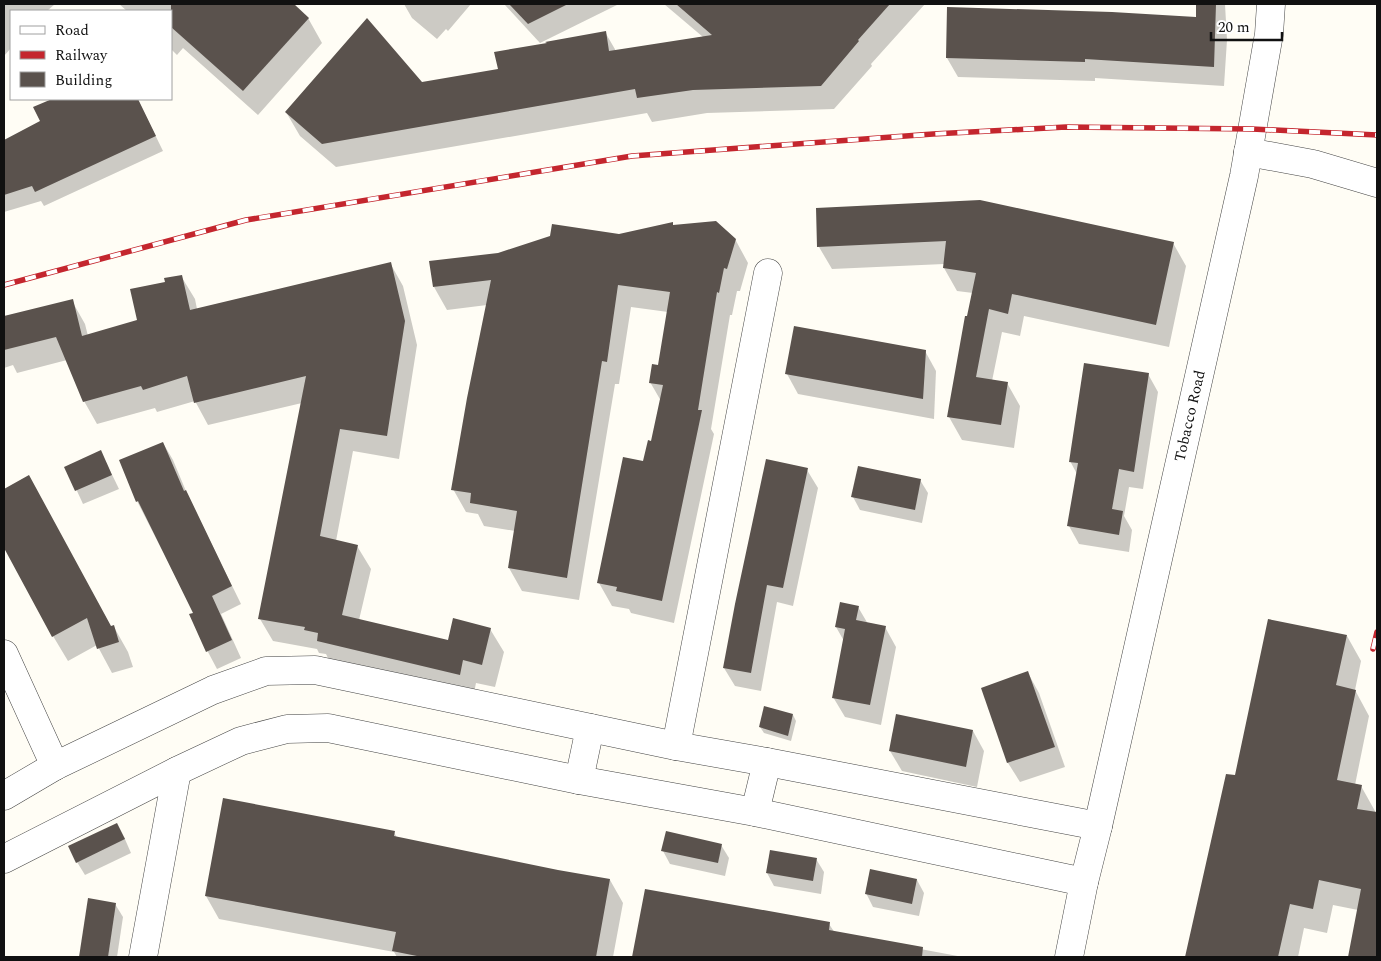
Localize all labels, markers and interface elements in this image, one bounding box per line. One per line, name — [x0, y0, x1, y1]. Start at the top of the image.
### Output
legend — [10, 10, 172, 100]
scale bar — [1211, 10, 1282, 42]
text: 20 m — [1218, 16, 1250, 39]
text: Road — [55, 19, 89, 42]
text: Railway — [55, 44, 108, 67]
text: Building — [55, 69, 112, 92]
street label: Tobacco Road — [1168, 368, 1212, 464]

